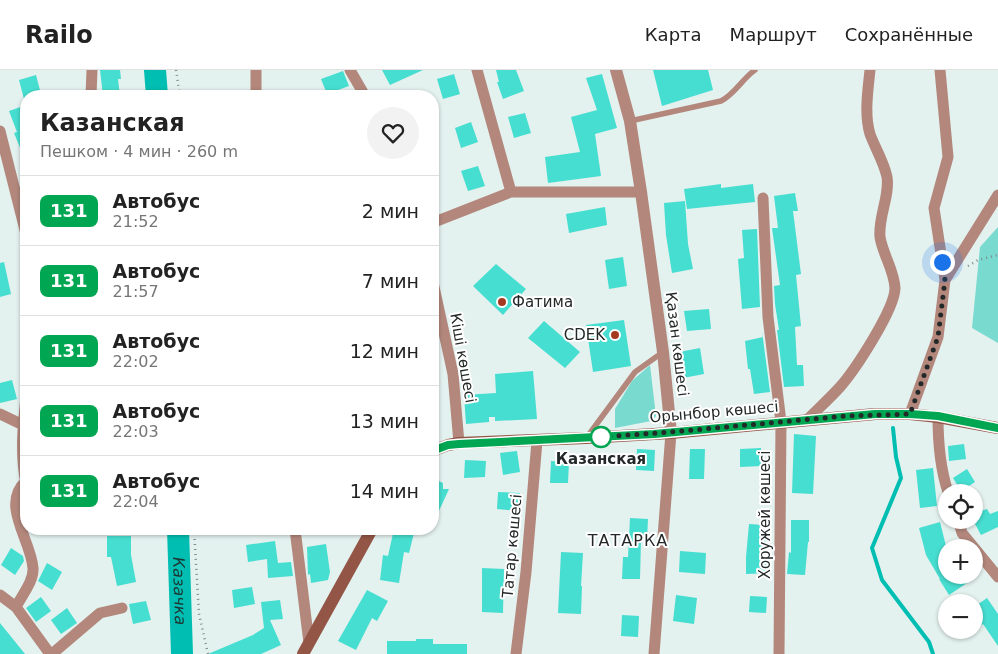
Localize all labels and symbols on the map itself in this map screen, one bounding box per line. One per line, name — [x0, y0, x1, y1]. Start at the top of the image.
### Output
your location — [930, 250, 955, 275]
street label: Қазан көшесі — [662, 291, 692, 397]
place label: Фатима — [512, 293, 573, 311]
marker: Фатима — [496, 296, 508, 308]
street label: Кіші көшесі — [446, 312, 480, 404]
place label: CDEK — [564, 326, 606, 344]
marker: CDEK — [609, 329, 621, 341]
street label: Орынбор көшесі — [649, 397, 779, 427]
marker: Казанская — [590, 426, 612, 448]
place label: Казанская — [556, 450, 646, 468]
street label: Хоружей көшесі — [756, 451, 774, 579]
street label: Татар көшесі — [498, 493, 526, 600]
district label: ТАТАРКА — [587, 531, 668, 550]
water label: Казачка — [169, 556, 191, 625]

